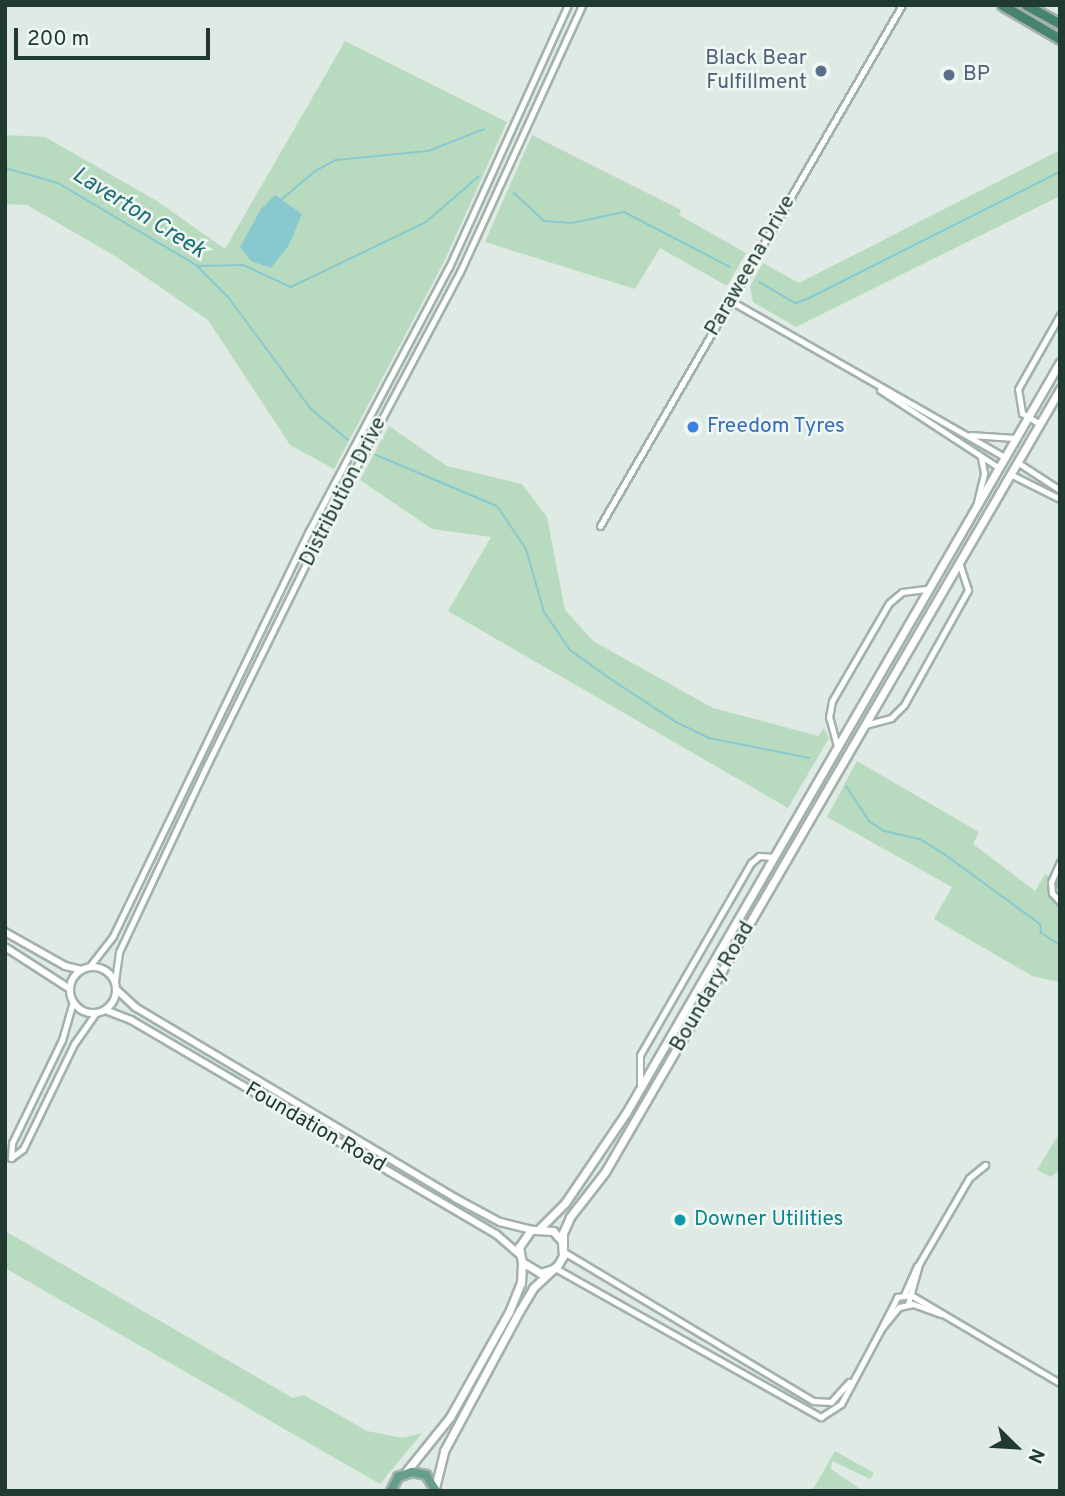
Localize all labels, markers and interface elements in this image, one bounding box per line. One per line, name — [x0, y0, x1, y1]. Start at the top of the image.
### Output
scale bar — [18, 14, 214, 58]
text: 200 m — [27, 26, 89, 53]
place label: Black Bear Fulfillment — [705, 46, 807, 96]
place label: BP — [963, 62, 990, 88]
marker: Black Bear Fulfillment — [813, 63, 829, 79]
marker: BP — [941, 67, 957, 83]
water label: Laverton Creek — [66, 162, 210, 266]
street label: Paraweena Drive — [700, 191, 802, 341]
street label: Distribution Drive — [295, 413, 393, 571]
place label: Freedom Tyres — [707, 414, 846, 440]
marker: Freedom Tyres — [685, 419, 701, 435]
street label: Boundary Road — [666, 918, 760, 1056]
street label: Foundation Road — [240, 1078, 390, 1178]
place label: Downer Utilities — [694, 1207, 843, 1233]
marker: Downer Utilities — [672, 1212, 688, 1228]
north arrow — [981, 1412, 1051, 1482]
text: N — [1021, 1444, 1049, 1467]

